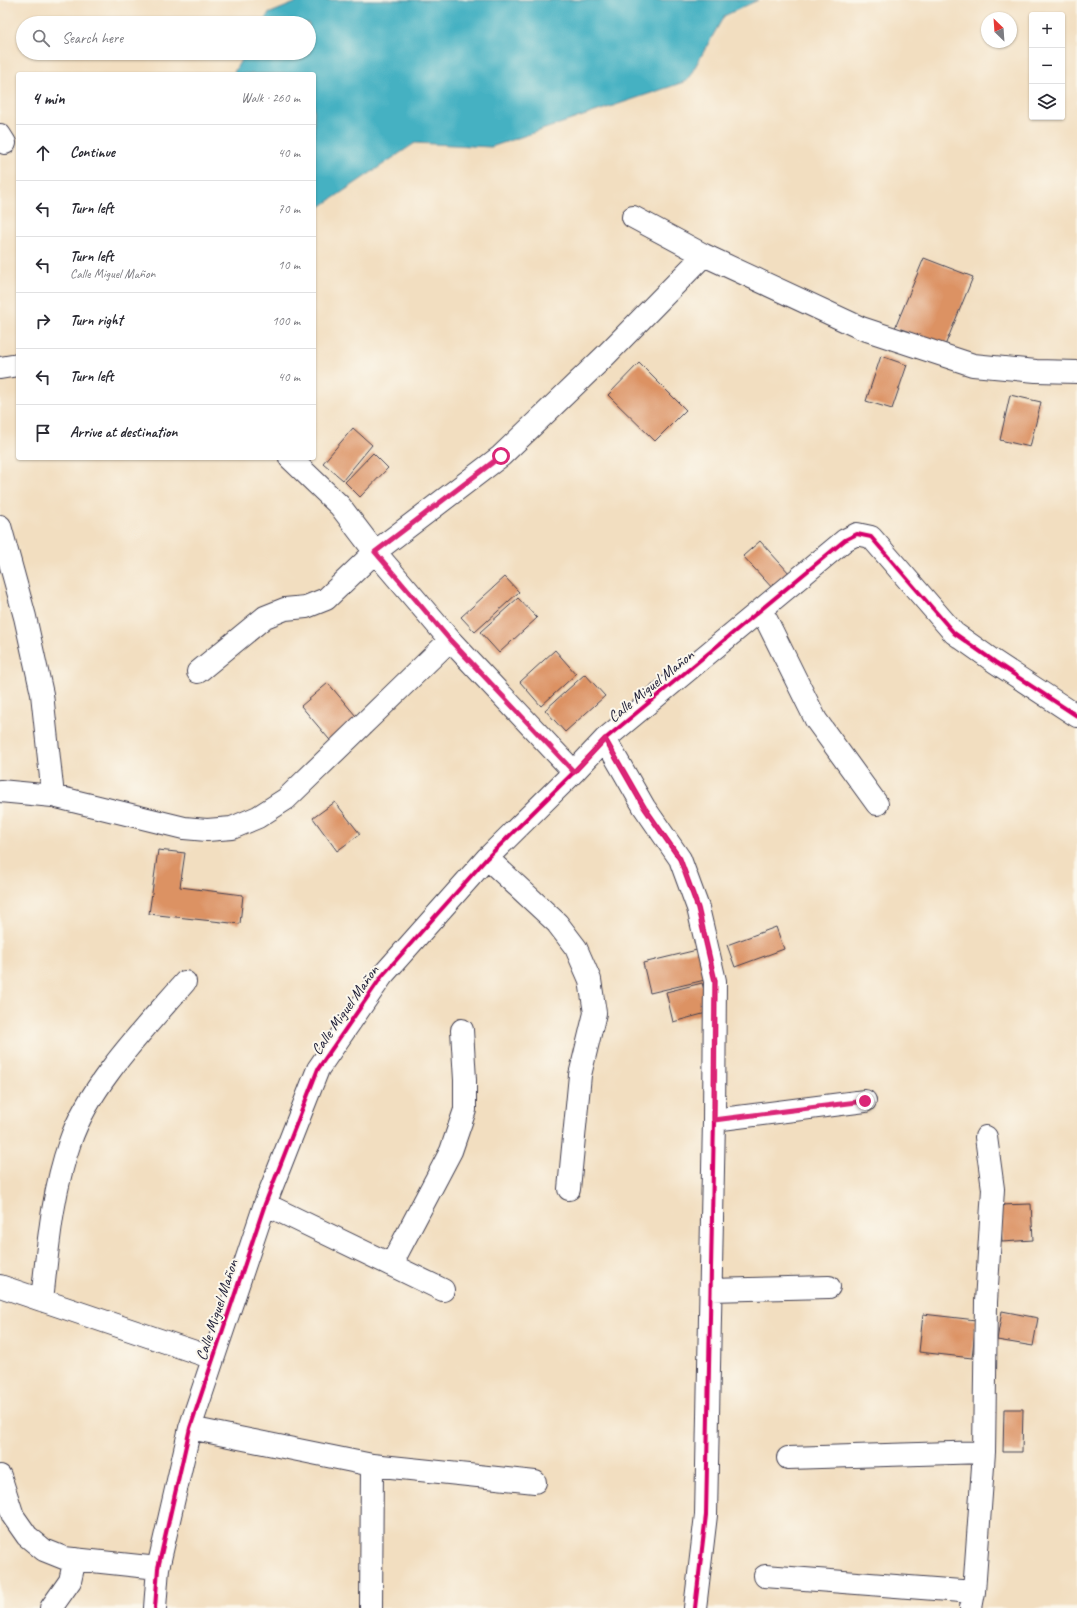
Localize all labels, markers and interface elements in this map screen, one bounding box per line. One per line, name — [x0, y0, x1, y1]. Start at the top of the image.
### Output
north arrow — [981, 12, 1017, 48]
map controls — [1029, 12, 1065, 120]
button: + — [1029, 12, 1065, 48]
search box — [16, 16, 316, 60]
icon: search — [30, 27, 52, 49]
text: Search here — [62, 29, 123, 48]
button: − — [1029, 48, 1065, 84]
button: layers — [1029, 84, 1065, 120]
text: 4 min — [32, 88, 65, 109]
text: Walk · 260 m — [241, 90, 300, 106]
icon: ahead — [32, 142, 54, 164]
text: Continue — [70, 143, 115, 162]
text: 40 m — [278, 145, 300, 161]
icon: left — [32, 198, 54, 220]
text: Turn left — [70, 199, 113, 218]
text: 70 m — [278, 201, 300, 217]
text: Turn left — [70, 247, 113, 266]
icon: left — [32, 254, 54, 276]
text: 10 m — [278, 257, 300, 273]
text: Calle Miguel Mañon — [70, 266, 155, 282]
icon: right — [32, 310, 54, 332]
text: Turn right — [70, 311, 123, 330]
text: 100 m — [272, 313, 300, 329]
icon: left — [32, 366, 54, 388]
text: Turn left — [70, 367, 113, 386]
text: 40 m — [278, 369, 300, 385]
icon: arrive — [32, 422, 54, 444]
text: Arrive at destination — [70, 423, 177, 442]
route start — [492, 447, 510, 465]
street label: Calle Miguel Mañon — [604, 645, 699, 727]
street label: Calle Miguel Mañon — [307, 961, 384, 1059]
route end — [856, 1092, 874, 1110]
street label: Calle Miguel Mañon — [191, 1256, 243, 1363]

